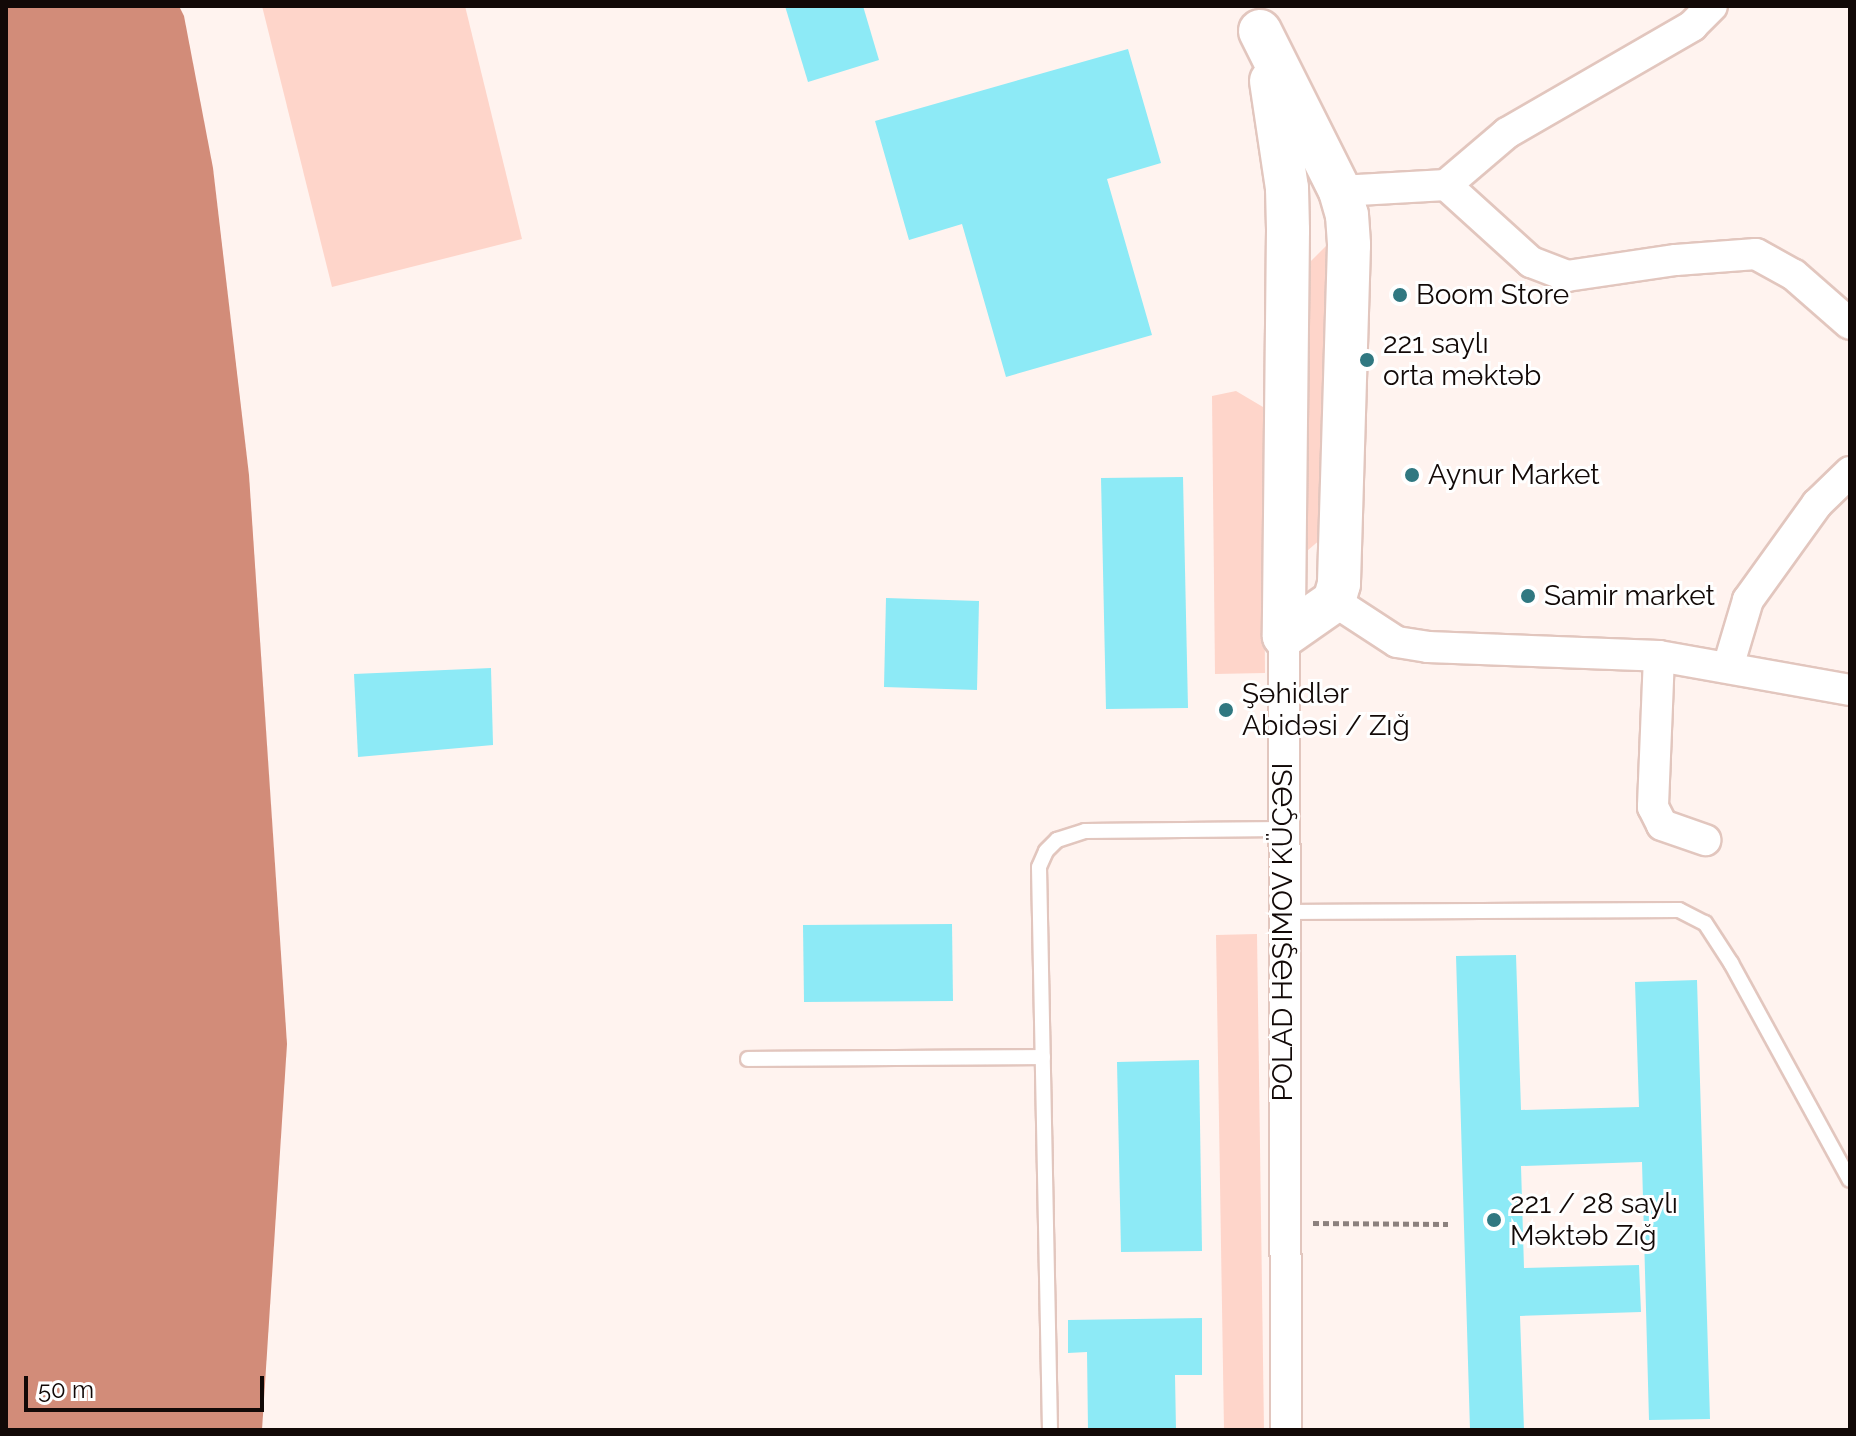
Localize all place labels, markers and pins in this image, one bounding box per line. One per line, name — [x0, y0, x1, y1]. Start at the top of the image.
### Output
place label: Boom Store — [1416, 278, 1569, 312]
marker: Boom Store — [1391, 286, 1409, 304]
place label: 221 saylı orta məktəb — [1383, 327, 1541, 393]
marker: 221 saylı orta məktəb — [1358, 351, 1376, 369]
place label: Aynur Market — [1428, 458, 1600, 492]
marker: Aynur Market — [1403, 466, 1421, 484]
place label: Samir market — [1544, 579, 1716, 613]
marker: Samir market — [1519, 587, 1537, 605]
place label: Şəhidlər Abidəsi / Zığ — [1242, 677, 1410, 743]
marker: Şəhidlər Abidəsi / Zığ — [1217, 701, 1235, 719]
place label: 221 / 28 saylı Məktəb Zığ — [1510, 1187, 1678, 1253]
marker: 221 / 28 saylı Məktəb Zığ — [1485, 1211, 1503, 1229]

